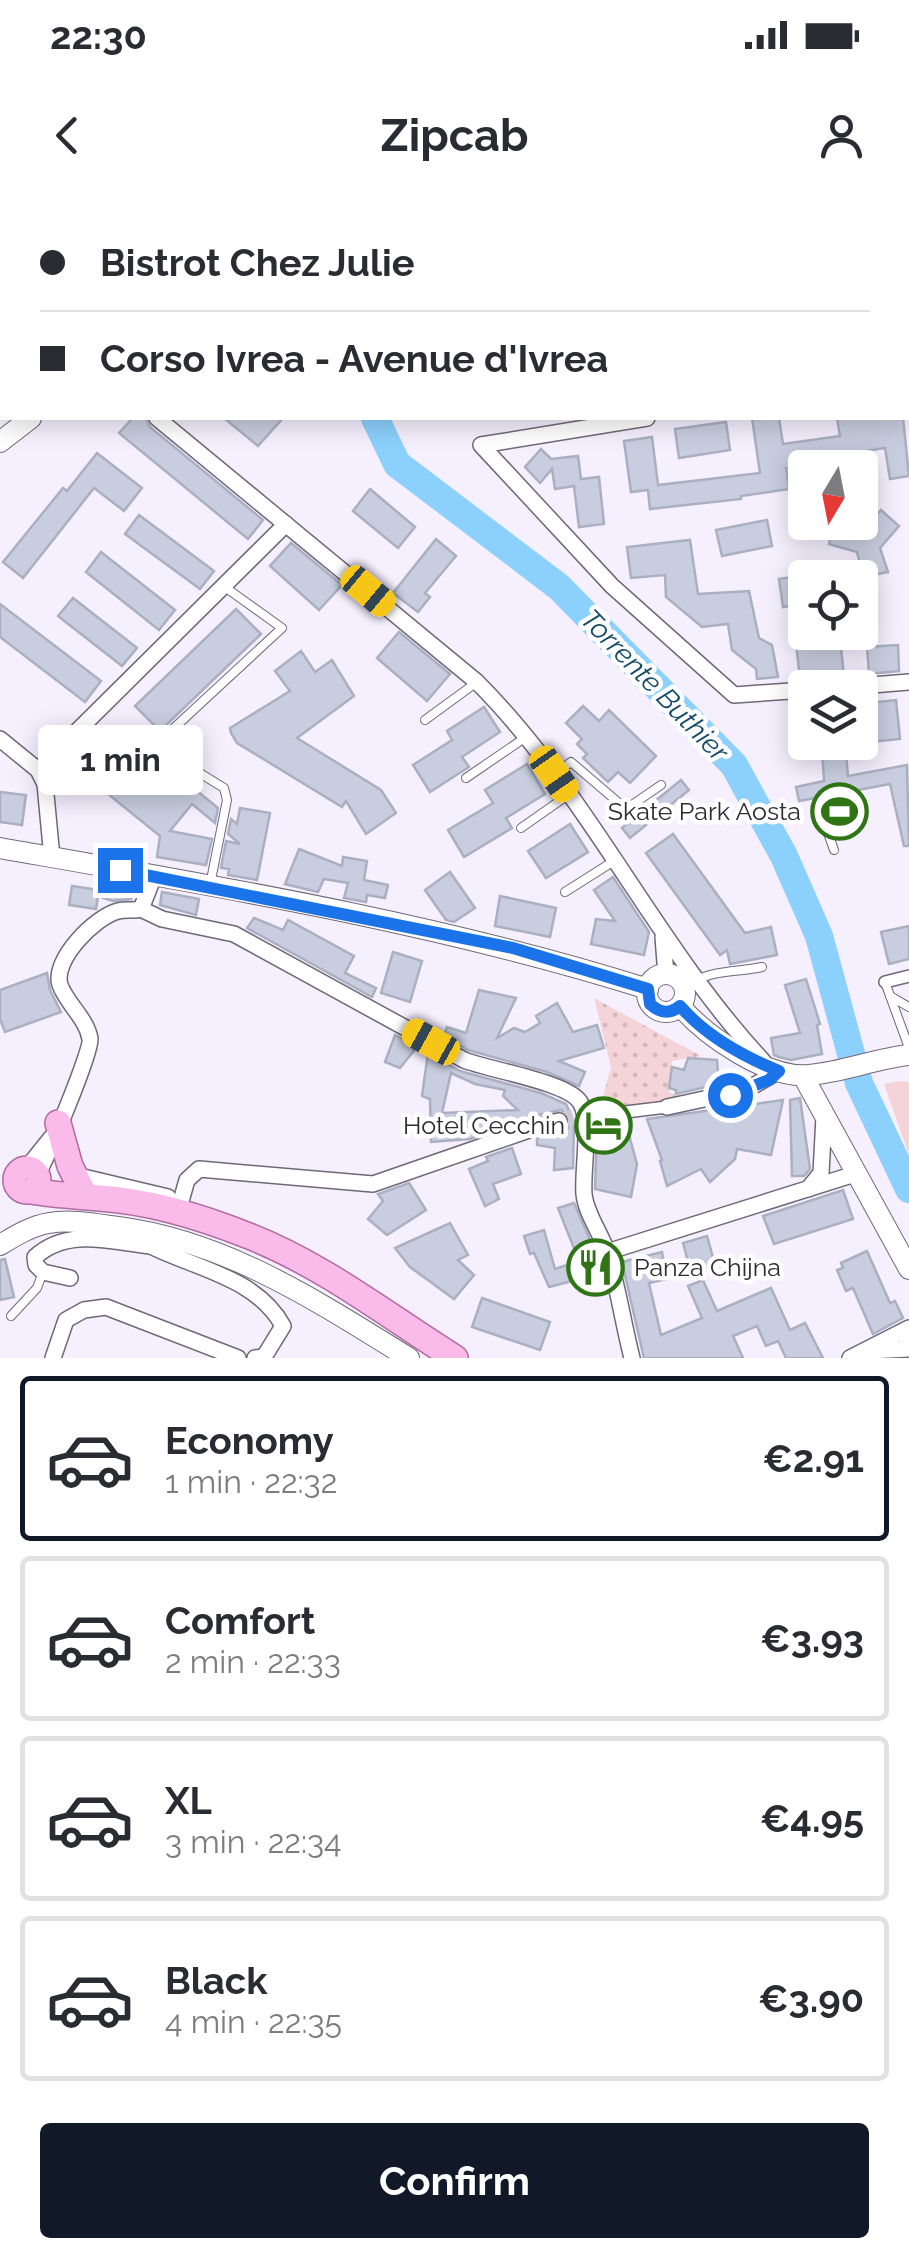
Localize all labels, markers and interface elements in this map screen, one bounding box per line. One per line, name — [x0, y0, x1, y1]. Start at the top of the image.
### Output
text: 22:30 — [50, 13, 147, 58]
icon: back — [40, 108, 95, 163]
icon: person — [814, 108, 869, 163]
text: Zipcab — [381, 109, 528, 162]
text: Bistrot Chez Julie — [100, 240, 414, 285]
text: Corso Ivrea - Avenue d'Ivrea — [100, 336, 608, 381]
north arrow — [788, 450, 878, 540]
map controls — [788, 450, 878, 760]
car — [335, 560, 401, 622]
button: locate — [788, 560, 878, 650]
water label: Torrente Buthier — [574, 603, 736, 769]
button: layers — [788, 670, 878, 760]
callout: 1 min — [38, 725, 202, 795]
text: 1 min — [80, 741, 161, 778]
car — [525, 741, 583, 807]
sports icon: Skate Park Aosta — [810, 781, 870, 841]
place label: Skate Park Aosta — [608, 796, 801, 826]
route end — [98, 848, 143, 893]
car — [397, 1014, 465, 1070]
route start — [708, 1073, 753, 1118]
hotel icon: Hotel Cecchin — [574, 1095, 634, 1155]
place label: Hotel Cecchin — [403, 1110, 565, 1140]
restaurant icon: Panza Chijna — [565, 1237, 625, 1297]
place label: Panza Chijna — [634, 1252, 781, 1282]
icon: car — [45, 1414, 135, 1504]
text: Economy — [165, 1418, 334, 1463]
text: €2.91 — [763, 1436, 864, 1481]
text: 1 min · 22:32 — [165, 1463, 337, 1500]
icon: car — [45, 1594, 135, 1684]
text: Comfort — [165, 1598, 315, 1643]
text: €3.93 — [760, 1616, 864, 1661]
text: 2 min · 22:33 — [165, 1643, 341, 1680]
icon: car — [45, 1774, 135, 1864]
text: XL — [165, 1778, 212, 1823]
text: €4.95 — [760, 1796, 864, 1841]
text: 3 min · 22:34 — [165, 1823, 342, 1860]
icon: car — [45, 1954, 135, 2044]
text: Black — [165, 1958, 267, 2003]
text: €3.90 — [758, 1976, 864, 2021]
text: 4 min · 22:35 — [165, 2003, 342, 2040]
button: Confirm — [40, 2123, 869, 2238]

